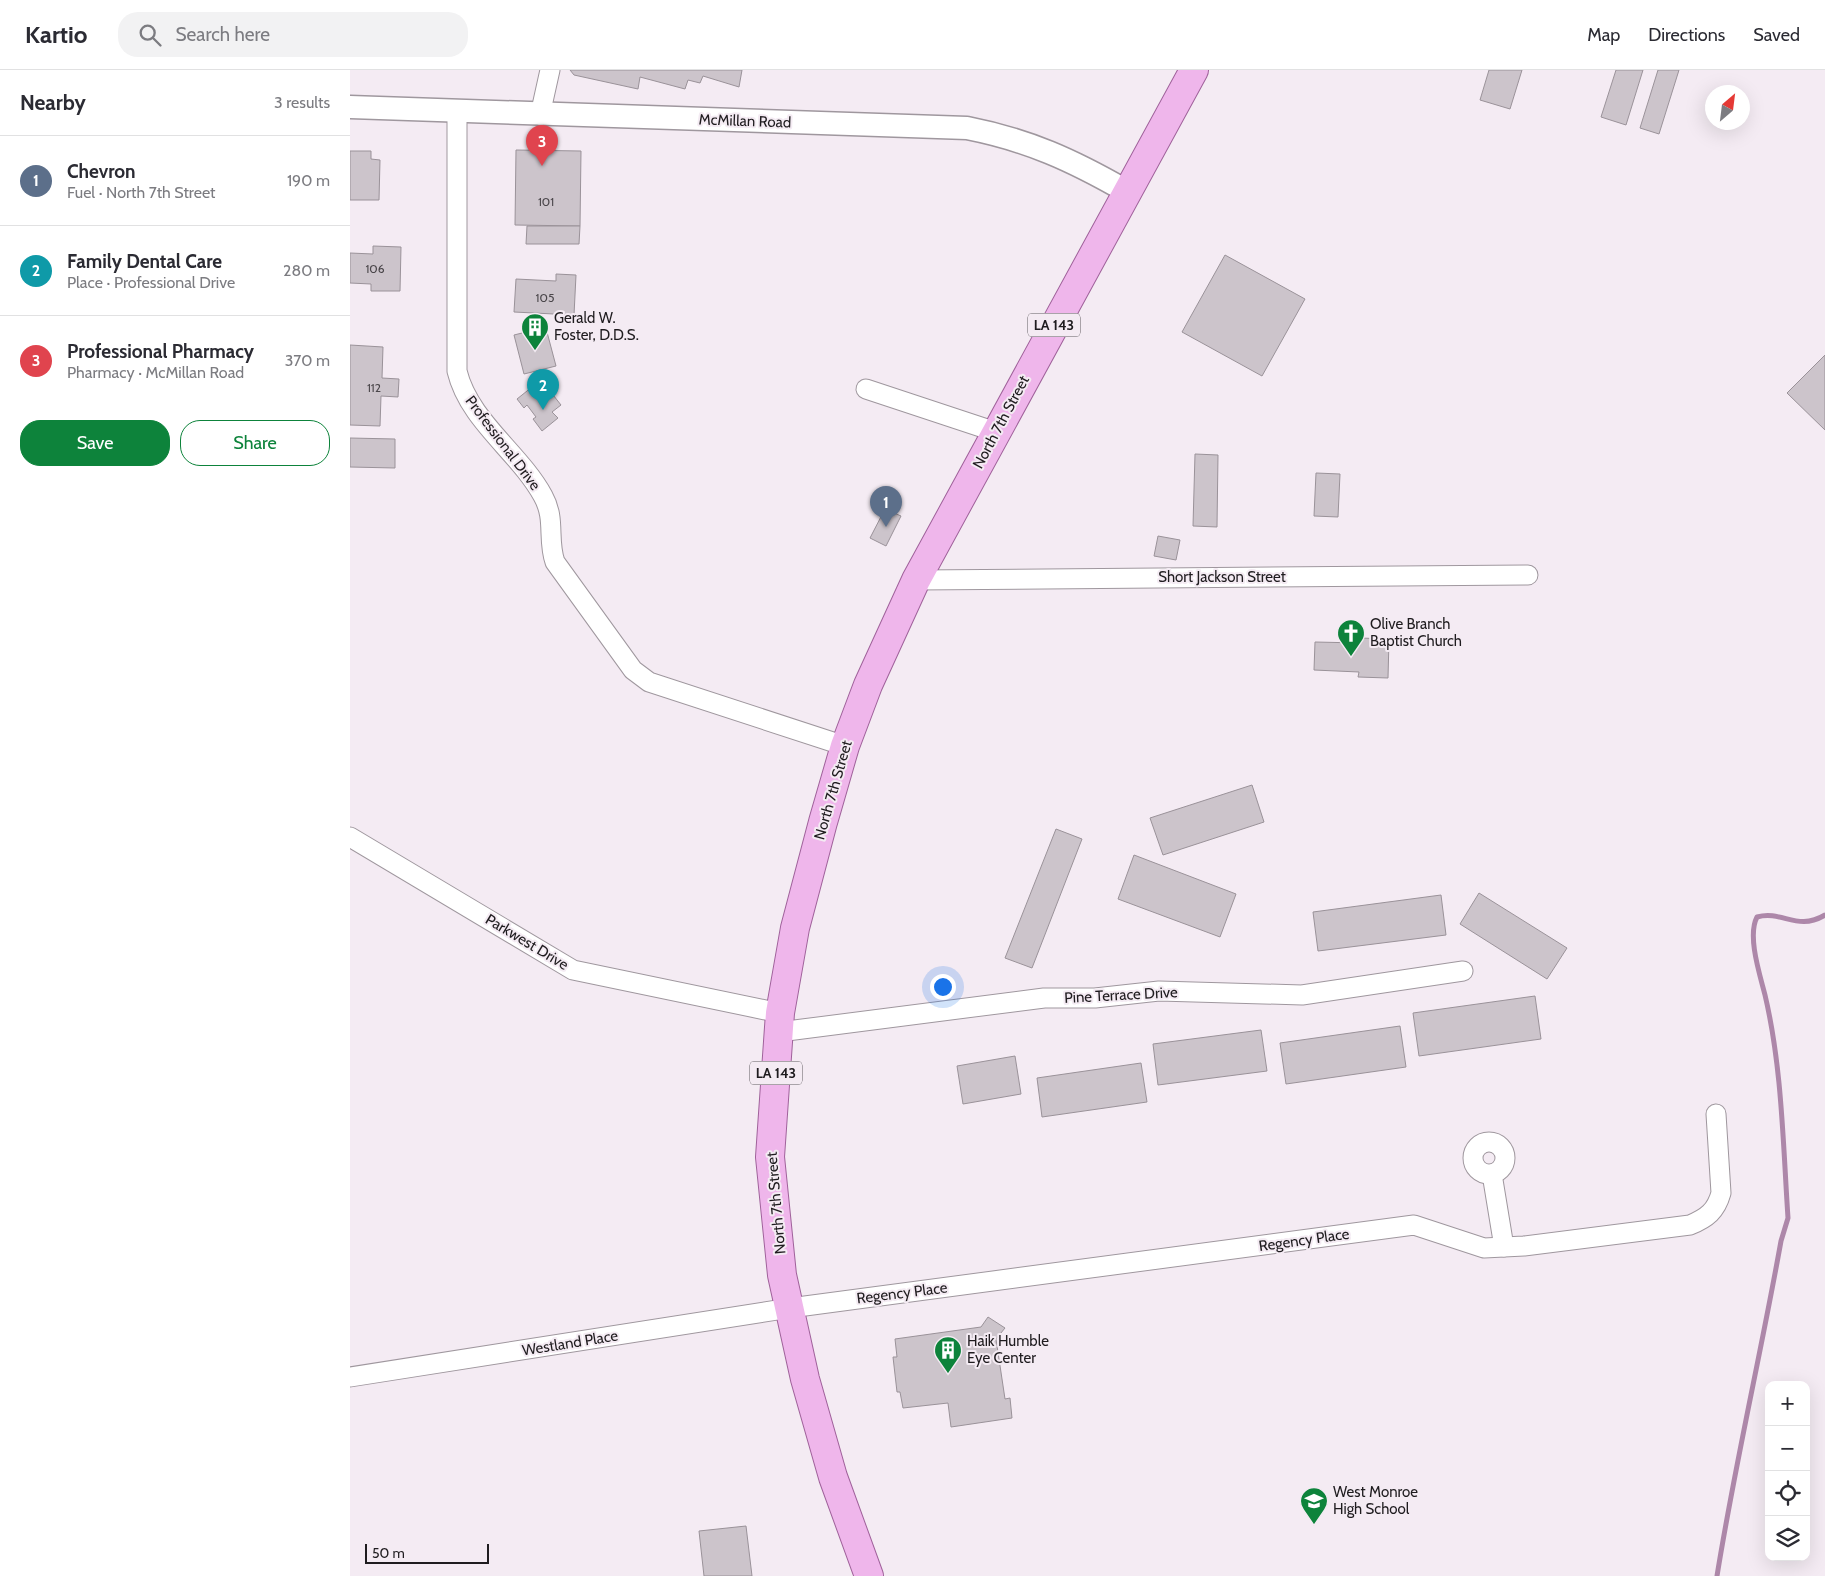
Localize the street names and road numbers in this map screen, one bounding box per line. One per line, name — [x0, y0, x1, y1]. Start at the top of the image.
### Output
street label: McMillan Road — [698, 110, 792, 132]
road number: LA 143 — [1028, 314, 1080, 336]
street label: North 7th Street — [969, 372, 1033, 472]
street label: Professional Drive — [462, 392, 545, 494]
street label: Short Jackson Street — [1158, 568, 1286, 586]
street label: North 7th Street — [810, 738, 856, 842]
street label: Parkwest Drive — [482, 910, 572, 974]
street label: Pine Terrace Drive — [1064, 983, 1178, 1007]
road number: LA 143 — [750, 1061, 802, 1084]
street label: North 7th Street — [763, 1151, 789, 1255]
street label: Regency Place — [1258, 1225, 1351, 1255]
street label: Regency Place — [856, 1278, 949, 1308]
street label: Westland Place — [521, 1326, 620, 1359]

